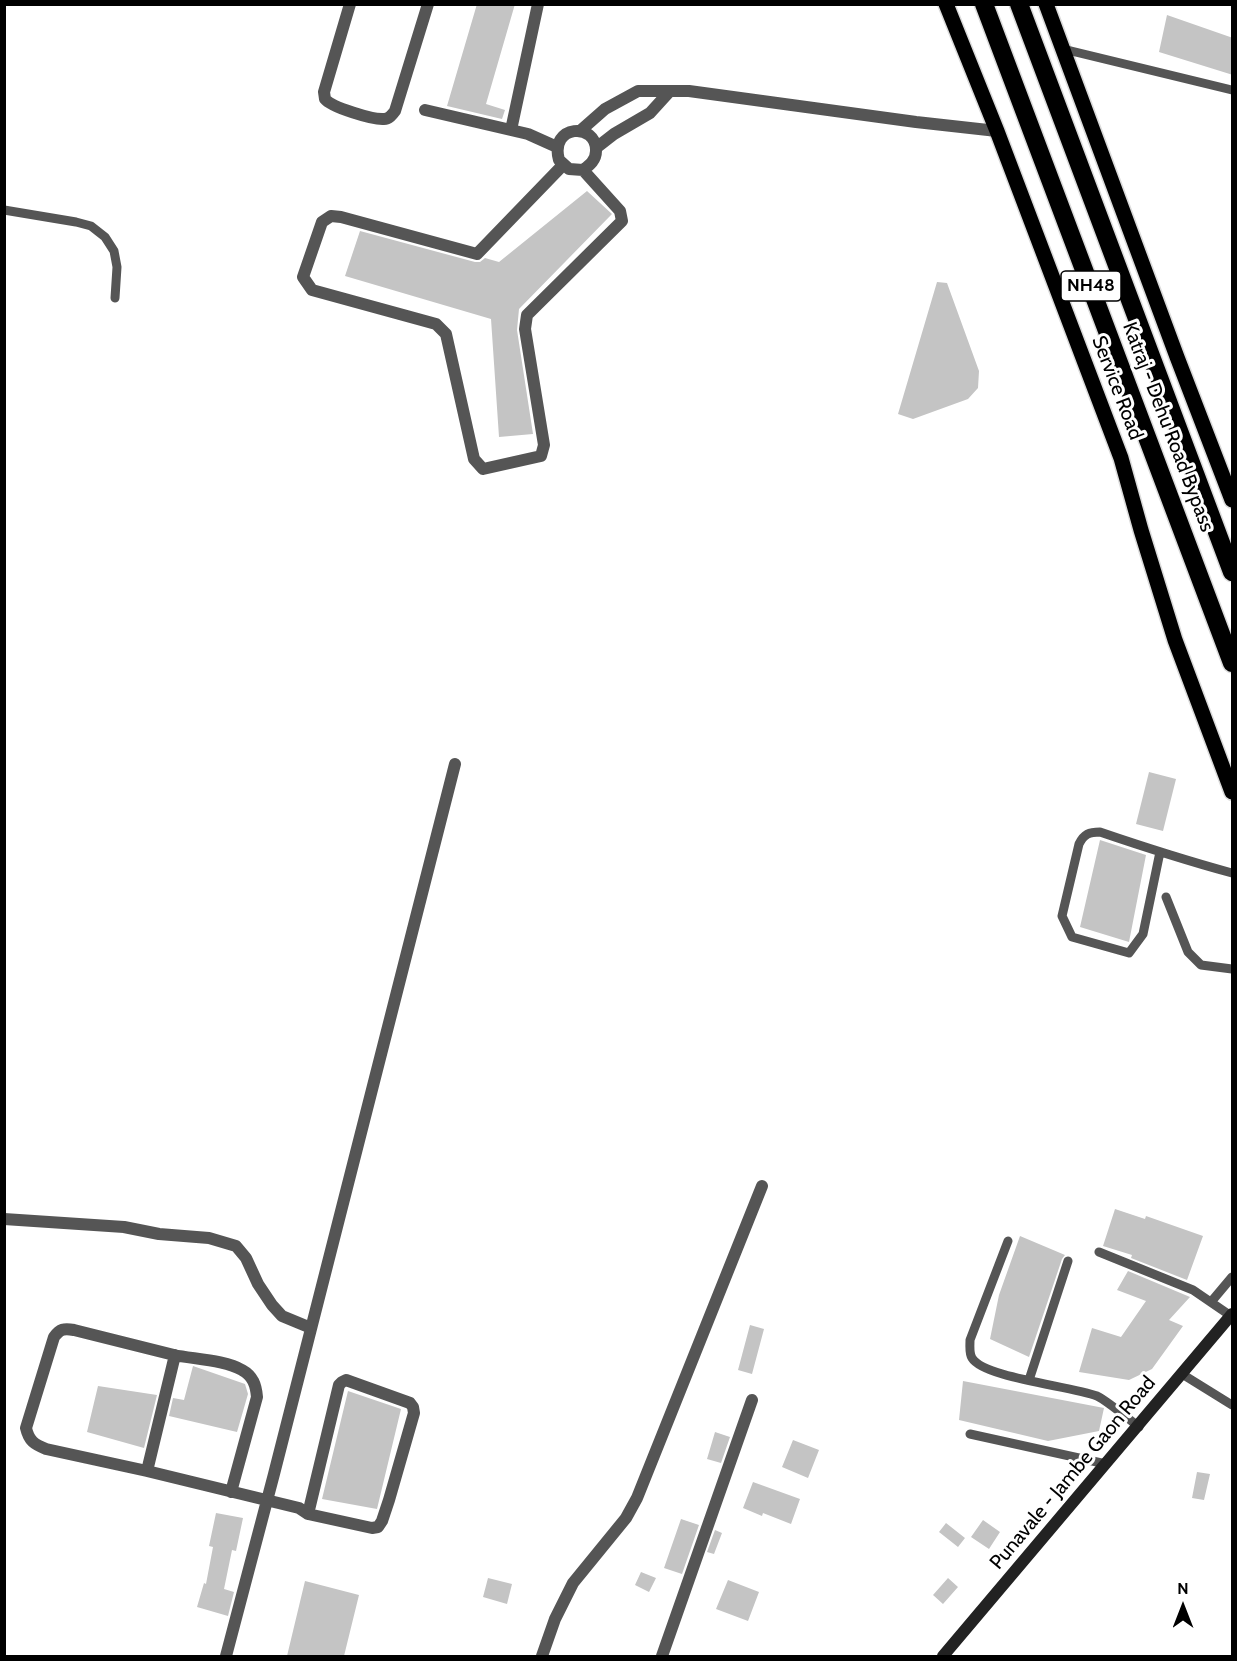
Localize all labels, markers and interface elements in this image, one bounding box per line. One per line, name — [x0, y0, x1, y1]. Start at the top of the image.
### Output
road number: NH48 — [1061, 271, 1121, 301]
street label: Katraj - Dehu Road Bypass — [1117, 319, 1219, 535]
street label: Service Road — [1086, 333, 1148, 443]
street label: Punavale - Jambe Gaon Road — [985, 1371, 1161, 1575]
north arrow — [1153, 1577, 1213, 1637]
text: N — [1177, 1579, 1189, 1598]

